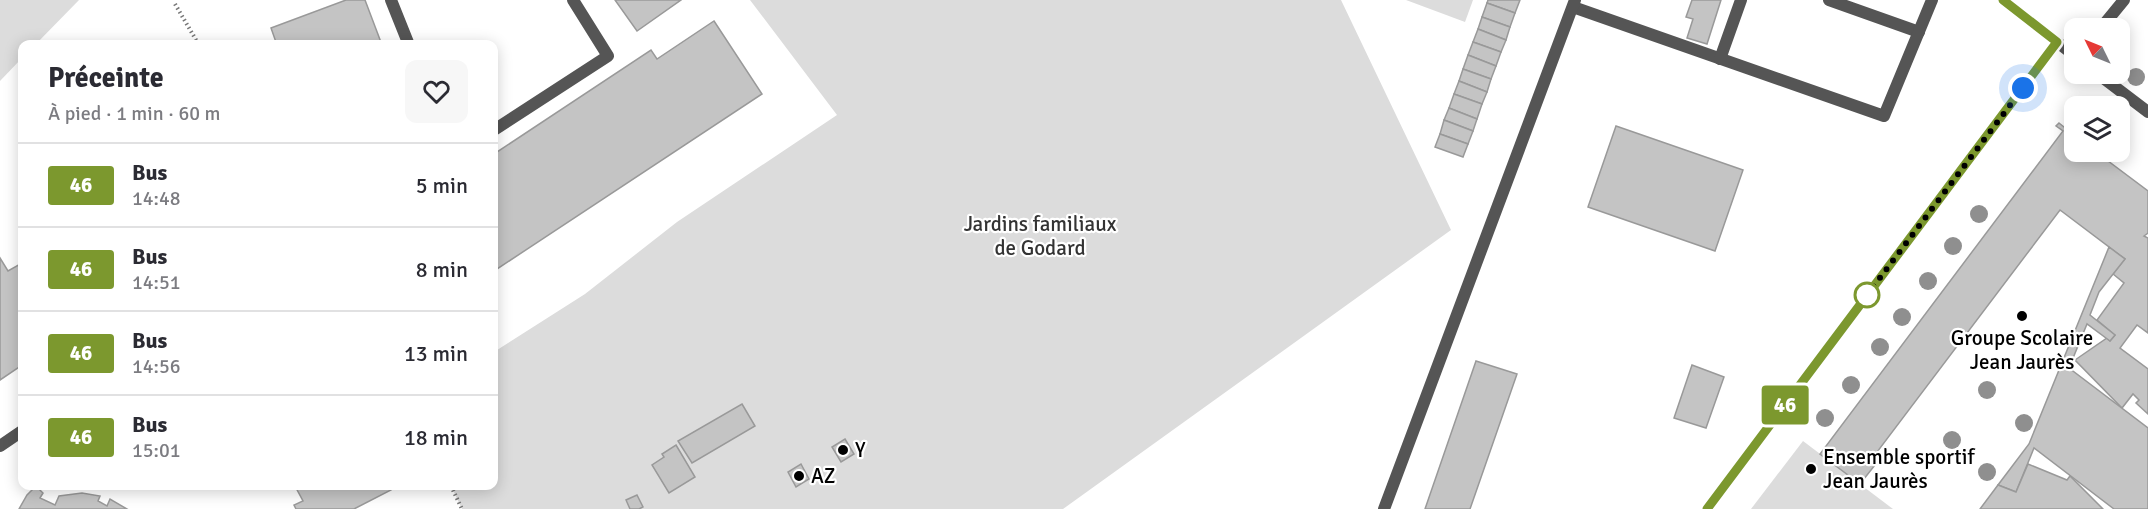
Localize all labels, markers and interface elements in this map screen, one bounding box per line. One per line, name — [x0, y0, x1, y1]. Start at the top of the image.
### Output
north arrow — [2064, 18, 2130, 84]
map controls — [2064, 18, 2130, 162]
button: heart — [405, 60, 468, 123]
text: Préceinte — [48, 61, 164, 95]
your location — [2008, 73, 2038, 103]
button: layers — [2064, 96, 2130, 162]
text: À pied · 1 min · 60 m — [48, 101, 220, 126]
text: Bus — [132, 159, 167, 186]
text: 46 — [70, 172, 92, 198]
text: 5 min — [416, 172, 468, 199]
text: 14:48 — [132, 186, 181, 211]
park label: Jardins familiaux de Godard — [964, 211, 1117, 261]
text: Bus — [132, 243, 167, 270]
text: 46 — [70, 256, 92, 282]
text: 8 min — [416, 256, 468, 283]
text: 14:51 — [132, 270, 181, 295]
unlabelled marker — [1854, 282, 1880, 308]
marker: Groupe Scolaire Jean Jaurès — [2015, 309, 2029, 323]
place label: Groupe Scolaire Jean Jaurès — [1951, 325, 2093, 375]
text: Bus — [132, 327, 167, 354]
text: 46 — [70, 340, 92, 366]
text: 13 min — [404, 340, 468, 367]
text: 14:56 — [132, 354, 181, 379]
line badge: 46 — [1758, 386, 1812, 424]
text: 46 — [1774, 392, 1796, 418]
text: Bus — [132, 411, 167, 438]
text: 46 — [70, 424, 92, 450]
text: 18 min — [404, 424, 468, 451]
place label: Y — [855, 437, 866, 463]
text: 15:01 — [132, 438, 181, 463]
marker: Y — [836, 443, 850, 457]
place label: Ensemble sportif Jean Jaurès — [1823, 444, 1975, 494]
marker: Ensemble sportif Jean Jaurès — [1804, 462, 1818, 476]
place label: AZ — [811, 463, 836, 489]
marker: AZ — [792, 469, 806, 483]

